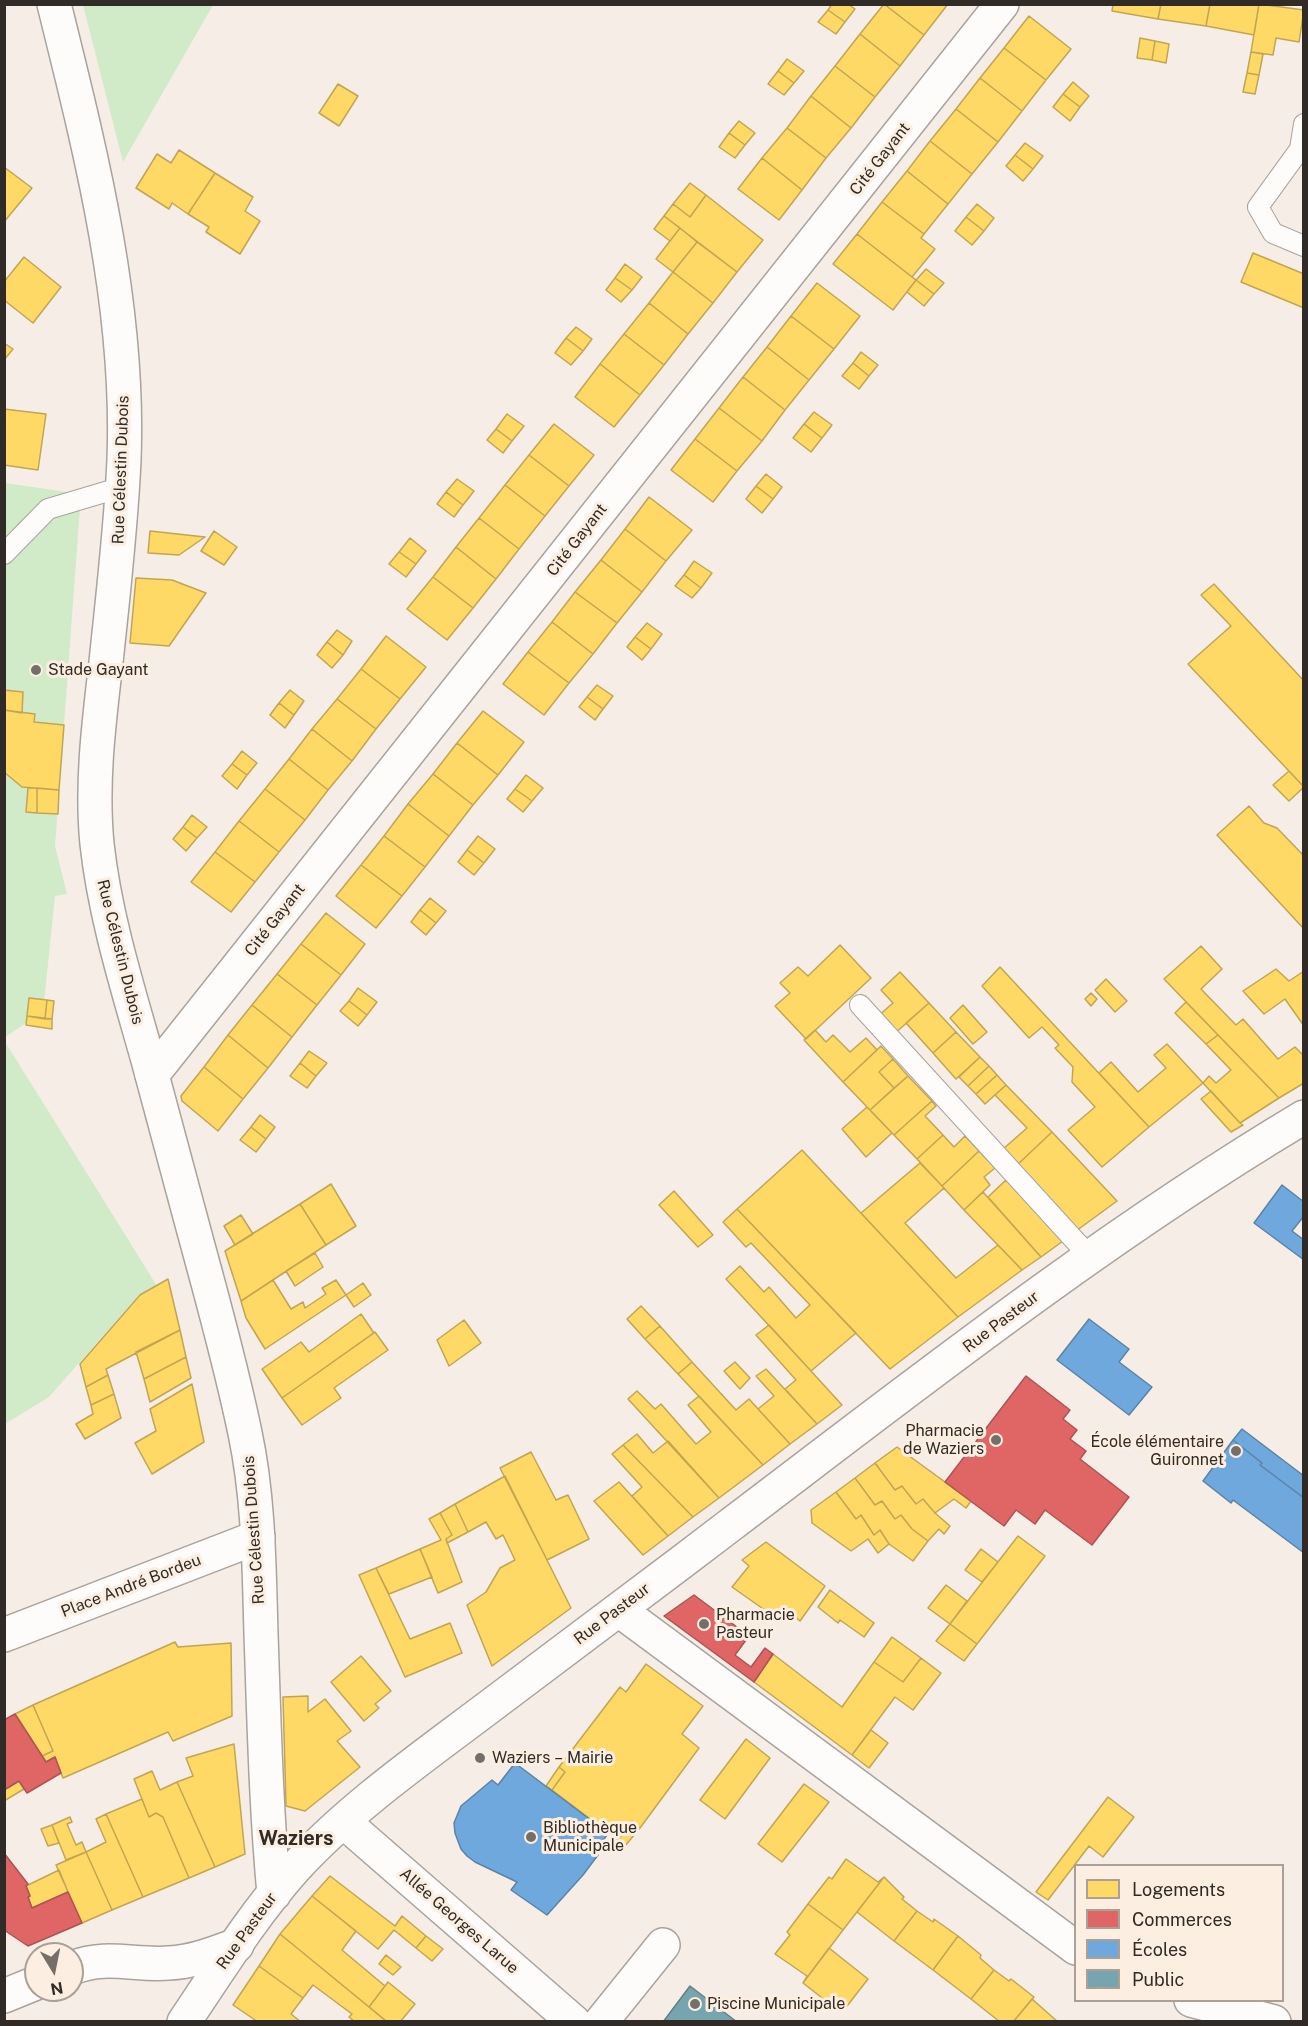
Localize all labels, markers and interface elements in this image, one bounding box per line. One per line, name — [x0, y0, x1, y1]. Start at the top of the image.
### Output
street label: Cité Gayant — [846, 119, 914, 199]
street label: Rue Célestin Dubois — [109, 395, 133, 545]
street label: Cité Gayant — [543, 500, 611, 580]
place label: Stade Gayant — [48, 660, 149, 680]
marker: Stade Gayant — [29, 663, 43, 677]
street label: Rue Célestin Dubois — [93, 877, 147, 1027]
street label: Cité Gayant — [241, 880, 309, 960]
street label: Rue Pasteur — [959, 1287, 1043, 1357]
place label: Pharmacie de Waziers — [903, 1421, 984, 1459]
place label: École élémentaire Guironnet — [1090, 1432, 1224, 1470]
marker: Pharmacie de Waziers — [989, 1433, 1003, 1447]
marker: École élémentaire Guironnet — [1229, 1444, 1243, 1458]
street label: Rue Célestin Dubois — [239, 1455, 269, 1605]
street label: Place André Bordeu — [58, 1550, 204, 1622]
street label: Rue Pasteur — [570, 1579, 654, 1649]
place label: Pharmacie Pasteur — [716, 1605, 795, 1643]
marker: Pharmacie Pasteur — [697, 1617, 711, 1631]
place label: Waziers – Mairie — [492, 1748, 613, 1768]
marker: Waziers – Mairie — [473, 1751, 487, 1765]
place label: Bibliothèque Municipale — [543, 1818, 637, 1856]
district label: Waziers — [258, 1827, 334, 1851]
marker: Bibliothèque Municipale — [524, 1830, 538, 1844]
street label: Allée Georges Larue — [396, 1864, 522, 1978]
legend — [1074, 1864, 1284, 2002]
text: Logements — [1132, 1879, 1225, 1900]
street label: Rue Pasteur — [213, 1889, 281, 1973]
text: Commerces — [1132, 1909, 1232, 1930]
text: Écoles — [1132, 1939, 1187, 1960]
north arrow — [24, 1942, 84, 2002]
text: Public — [1132, 1969, 1184, 1990]
text: N — [49, 1978, 65, 1999]
place label: Piscine Municipale — [707, 1994, 845, 2014]
marker: Piscine Municipale — [688, 1997, 702, 2011]

